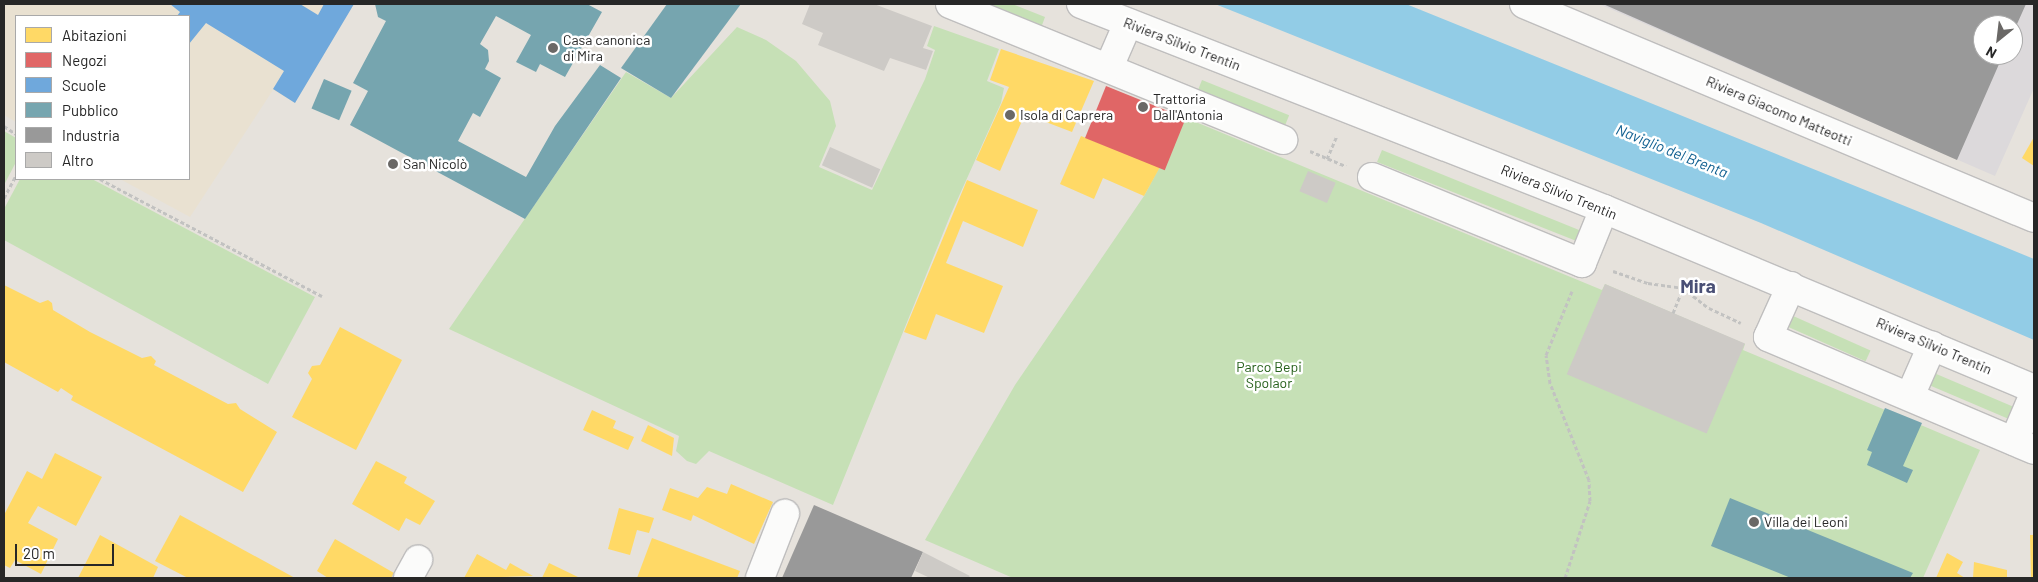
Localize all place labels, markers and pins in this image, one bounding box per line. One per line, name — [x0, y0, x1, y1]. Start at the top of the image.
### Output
place label: Casa canonica di Mira — [563, 32, 650, 64]
marker: Casa canonica di Mira — [547, 42, 559, 54]
place label: Trattoria Dall'Antonia — [1153, 91, 1223, 124]
marker: Trattoria Dall'Antonia — [1137, 101, 1149, 113]
place label: Isola di Caprera — [1020, 107, 1113, 123]
marker: Isola di Caprera — [1004, 109, 1016, 121]
place label: San Nicolò — [403, 156, 467, 172]
marker: San Nicolò — [387, 158, 399, 170]
place label: Villa dei Leoni — [1764, 514, 1848, 530]
marker: Villa dei Leoni — [1748, 516, 1760, 528]

